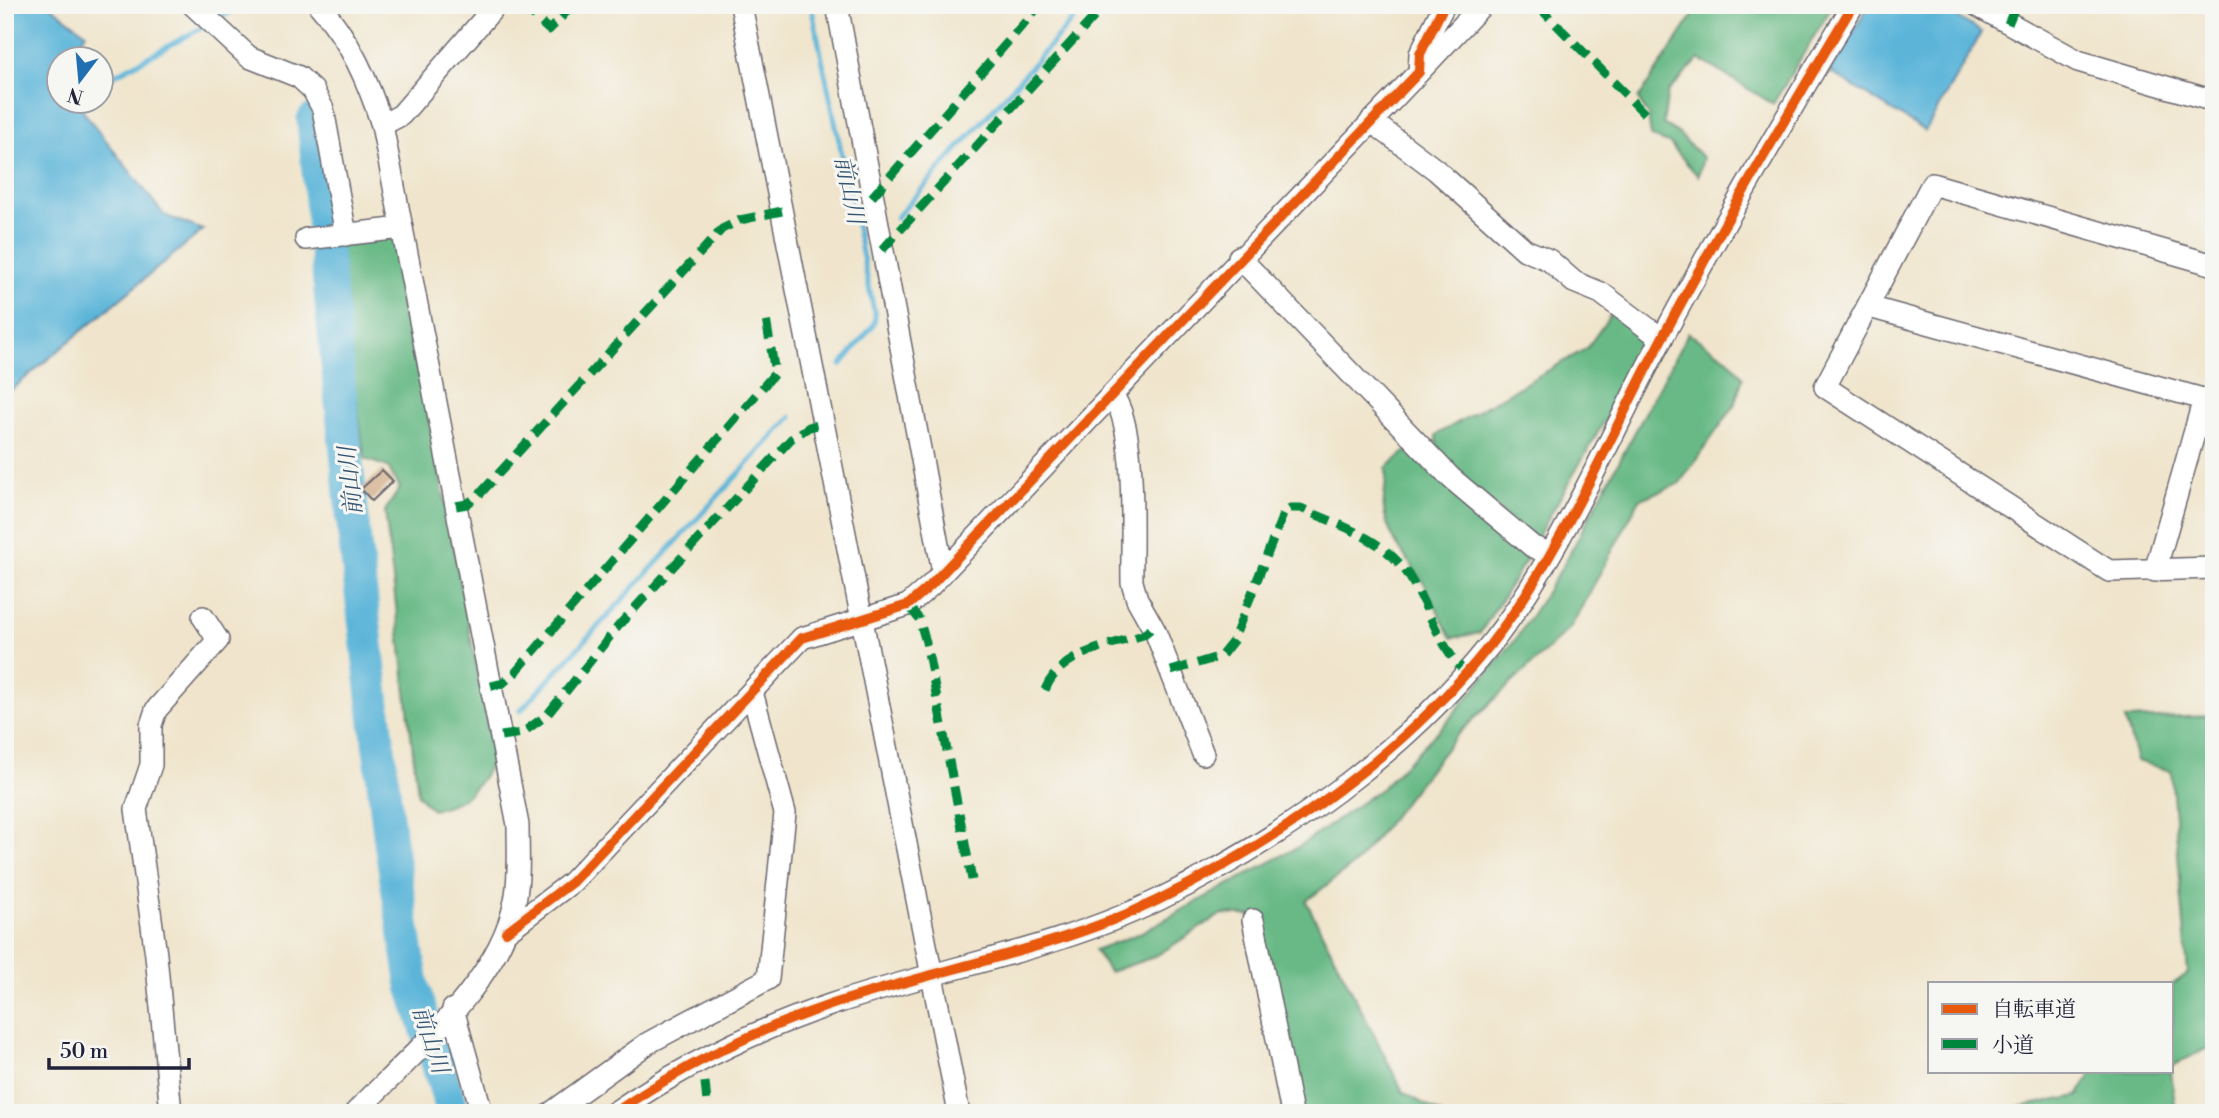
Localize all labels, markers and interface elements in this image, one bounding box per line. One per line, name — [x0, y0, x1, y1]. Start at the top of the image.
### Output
north arrow — [46, 46, 116, 116]
text: N — [65, 82, 86, 109]
water label: 前山川 — [828, 153, 870, 230]
water label: 前山川 — [333, 442, 369, 517]
legend — [1928, 982, 2174, 1072]
text: 自転車道 — [1992, 997, 2076, 1023]
water label: 前山川 — [406, 1003, 455, 1080]
scale bar — [49, 1027, 189, 1071]
text: 小道 — [1992, 1033, 2034, 1059]
text: 50 m — [60, 1039, 108, 1065]

